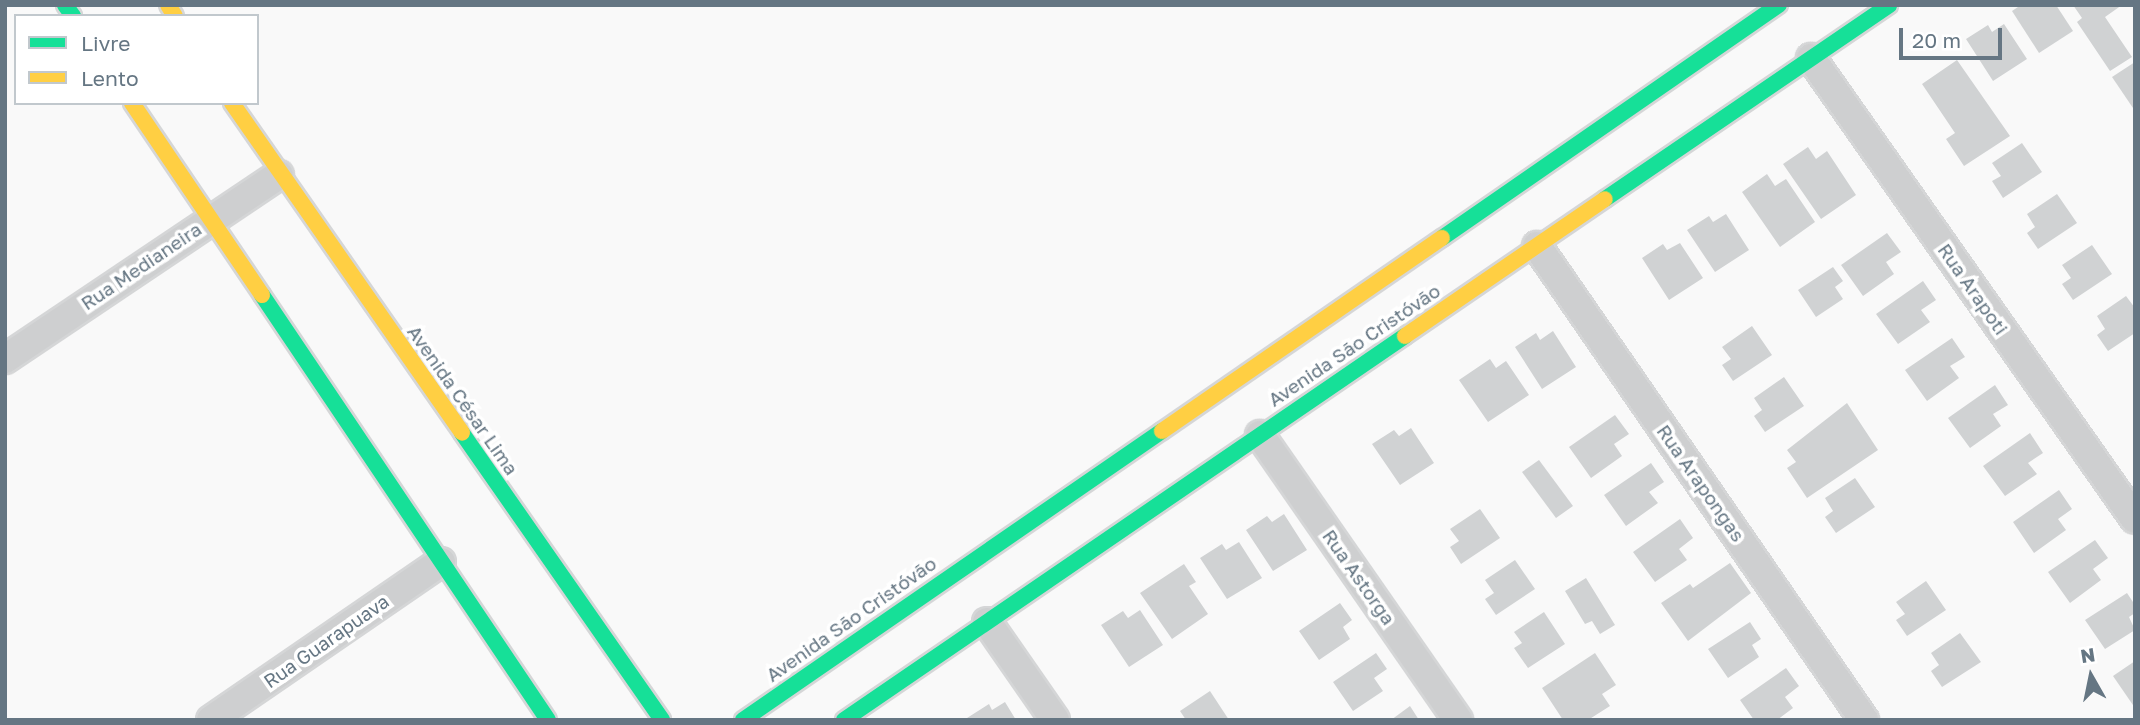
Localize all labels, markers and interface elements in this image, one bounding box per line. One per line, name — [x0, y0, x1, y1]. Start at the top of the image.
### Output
legend — [14, 14, 259, 105]
scale bar — [1902, 14, 2005, 58]
text: 20 m — [1912, 27, 1961, 53]
text: Livre — [81, 30, 131, 56]
text: Lento — [81, 65, 139, 91]
street label: Rua Medianeira — [77, 217, 205, 315]
street label: Rua Arapoti — [1933, 239, 2013, 339]
street label: Avenida São Cristóvão — [1264, 279, 1444, 411]
street label: Avenida César Lima — [403, 321, 523, 479]
street label: Rua Arapongas — [1652, 420, 1750, 546]
street label: Rua Astorga — [1318, 525, 1400, 629]
street label: Avenida São Cristóvão — [762, 552, 940, 686]
street label: Rua Guarapuava — [259, 589, 393, 693]
north arrow — [2056, 641, 2126, 711]
text: N — [2079, 642, 2097, 667]

